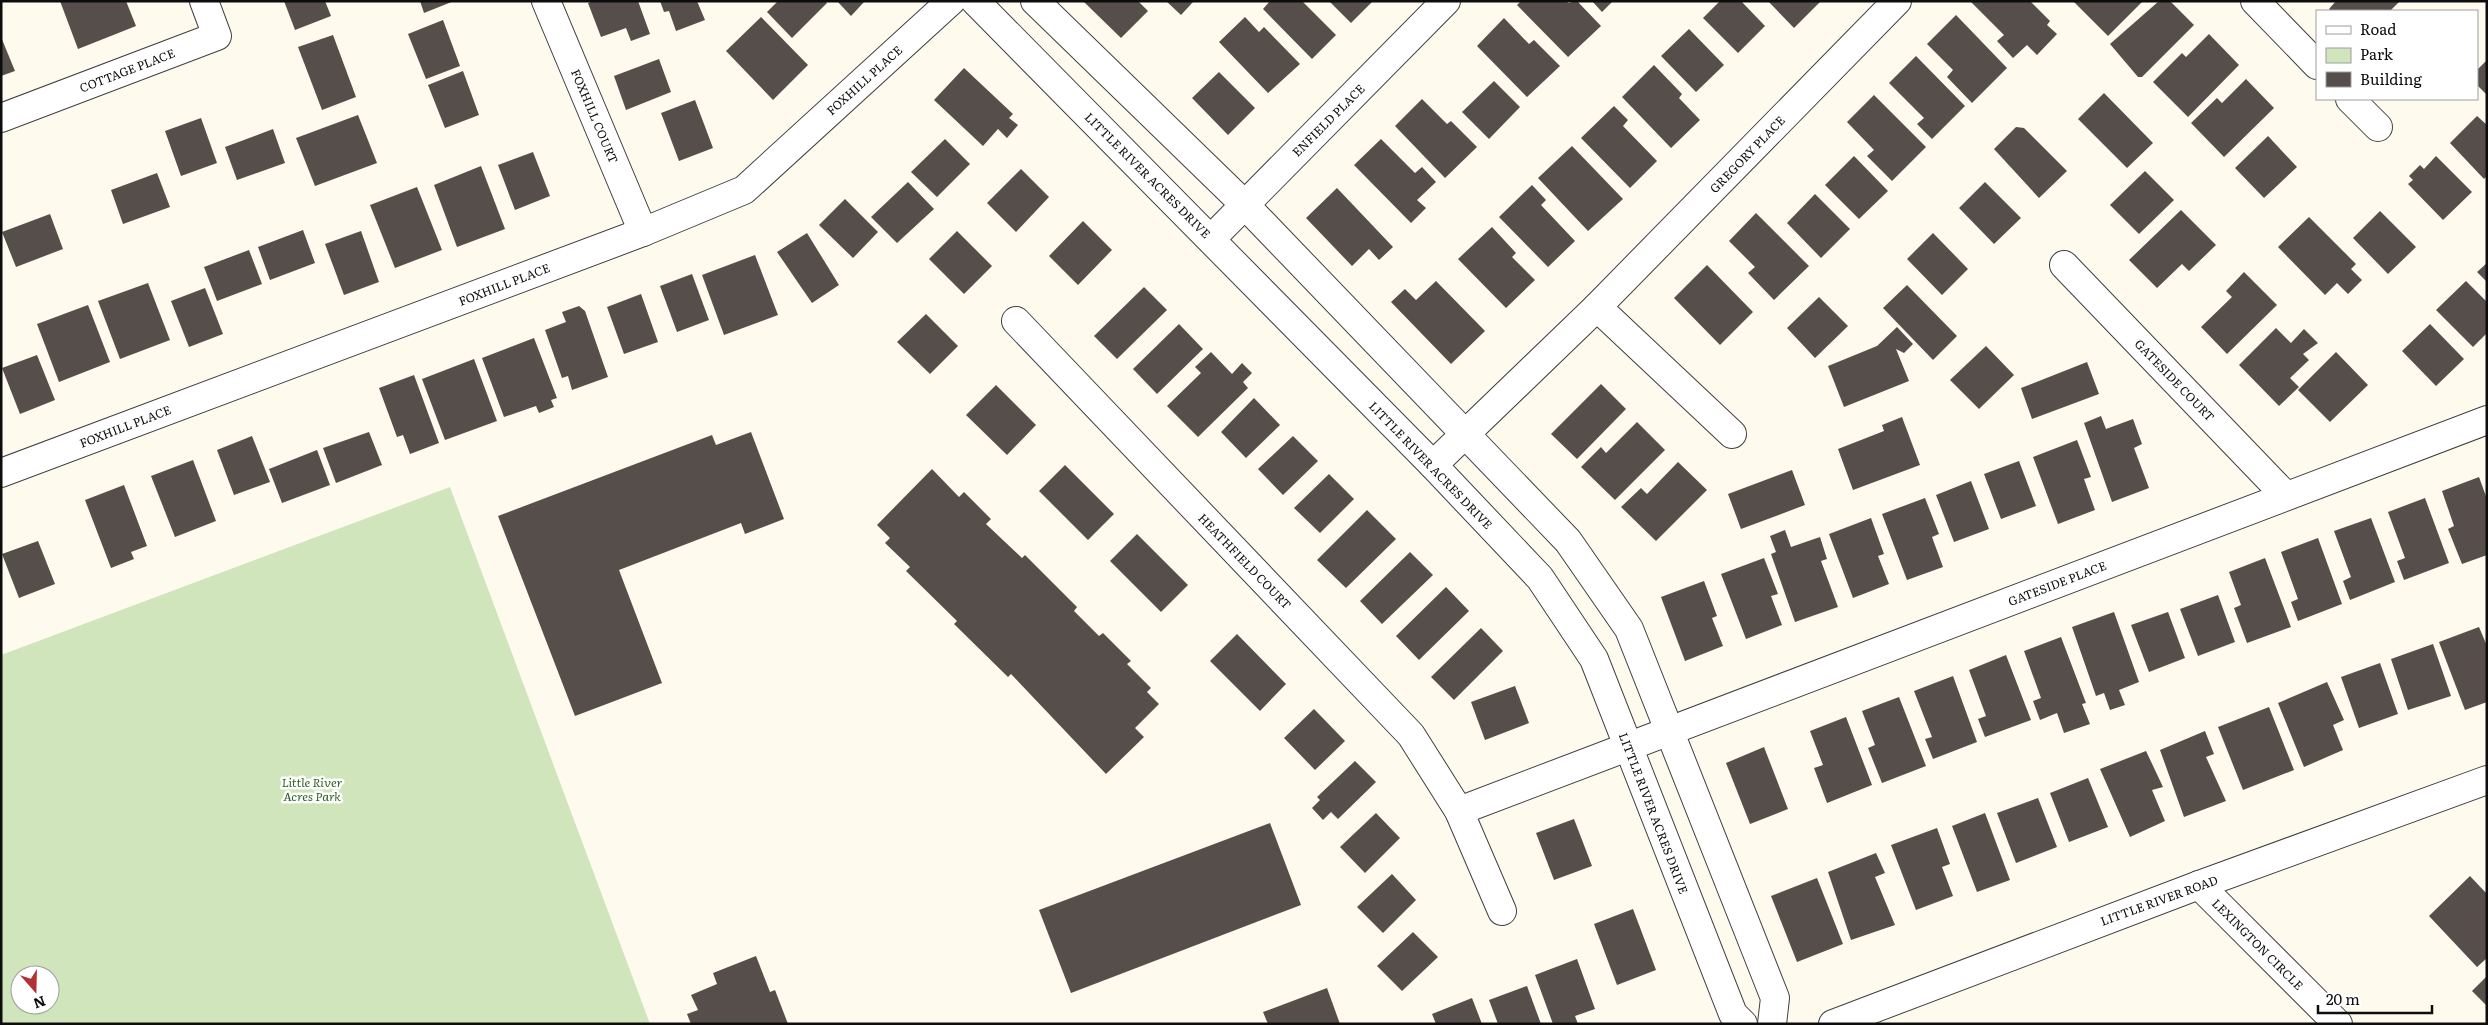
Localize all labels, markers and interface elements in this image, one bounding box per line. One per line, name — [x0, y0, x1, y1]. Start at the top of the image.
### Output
legend — [2316, 10, 2478, 100]
text: Road — [2360, 17, 2396, 40]
street label: FOXHILL PLACE — [822, 41, 906, 119]
text: Park — [2360, 42, 2394, 65]
street label: COTTAGE PLACE — [77, 43, 178, 96]
street label: FOXHILL COURT — [567, 66, 623, 166]
text: Building — [2360, 67, 2422, 90]
street label: ENFIELD PLACE — [1288, 79, 1369, 160]
street label: LITTLE RIVER ACRES DRIVE — [1081, 108, 1215, 242]
street label: GREGORY PLACE — [1705, 111, 1789, 197]
street label: FOXHILL PLACE — [456, 258, 553, 310]
street label: GATESIDE COURT — [2131, 335, 2219, 425]
street label: LITTLE RIVER ACRES DRIVE — [1365, 397, 1497, 533]
street label: FOXHILL PLACE — [77, 400, 174, 452]
street label: HEATHFIELD COURT — [1194, 509, 1296, 613]
street label: GATESIDE PLACE — [2005, 556, 2109, 610]
street label: LITTLE RIVER ACRES DRIVE — [1615, 730, 1693, 897]
park label: Little River Acres Park — [282, 773, 343, 805]
street label: LITTLE RIVER ROAD — [2098, 870, 2220, 930]
street label: LEXINGTON CIRCLE — [2208, 894, 2308, 994]
north arrow — [10, 965, 60, 1015]
scale bar — [2318, 982, 2432, 1014]
text: 20 m — [2326, 987, 2360, 1010]
text: N — [31, 992, 49, 1015]

